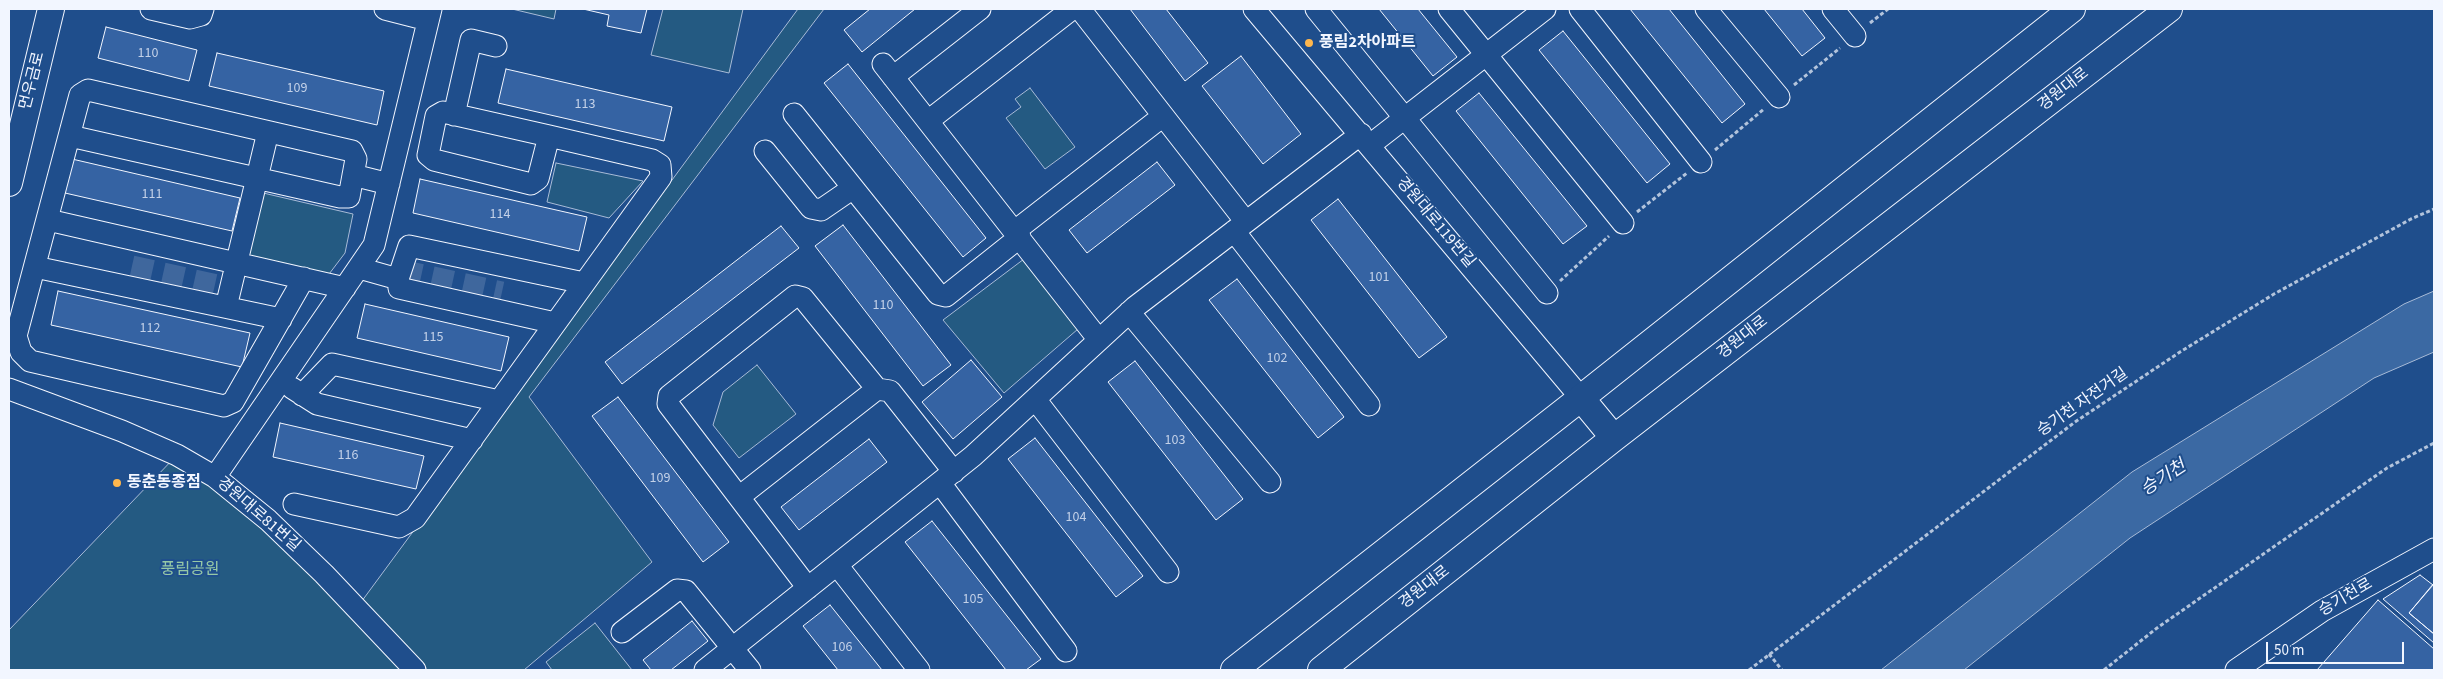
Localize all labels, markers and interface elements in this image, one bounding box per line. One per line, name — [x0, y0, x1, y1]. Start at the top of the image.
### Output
place label: 풍림2차아파트 — [1319, 33, 1416, 53]
marker: 풍림2차아파트 — [1303, 37, 1315, 49]
house number: 110 — [138, 46, 158, 62]
street label: 먼우금로 — [17, 50, 49, 112]
street label: 경원대로 — [2035, 64, 2093, 116]
house number: 109 — [287, 81, 307, 97]
house number: 113 — [575, 97, 595, 113]
street label: 경원대로119번길 — [1392, 174, 1478, 272]
house number: 111 — [142, 187, 162, 203]
house number: 114 — [490, 207, 510, 223]
house number: 101 — [1369, 270, 1389, 286]
house number: 110 — [873, 298, 893, 314]
street label: 경원대로 — [1714, 312, 1772, 364]
house number: 112 — [140, 321, 160, 337]
house number: 115 — [423, 330, 443, 346]
house number: 102 — [1267, 351, 1287, 367]
street label: 승기천 자전거길 — [2034, 365, 2132, 441]
house number: 103 — [1165, 433, 1185, 449]
house number: 116 — [338, 448, 358, 464]
water label: 승기천 — [2137, 456, 2191, 502]
house number: 109 — [650, 471, 670, 487]
place label: 동춘동종점 — [127, 473, 201, 493]
street label: 경원대로81번길 — [212, 474, 304, 556]
marker: 동춘동종점 — [111, 477, 123, 489]
house number: 104 — [1066, 510, 1086, 526]
park label: 풍림공원 — [161, 560, 219, 580]
street label: 경원대로 — [1396, 562, 1454, 614]
street label: 승기천로 — [2316, 575, 2376, 621]
house number: 105 — [963, 592, 983, 608]
scale bar — [2268, 632, 2406, 664]
house number: 106 — [832, 640, 852, 656]
text: 50 m — [2274, 640, 2304, 661]

